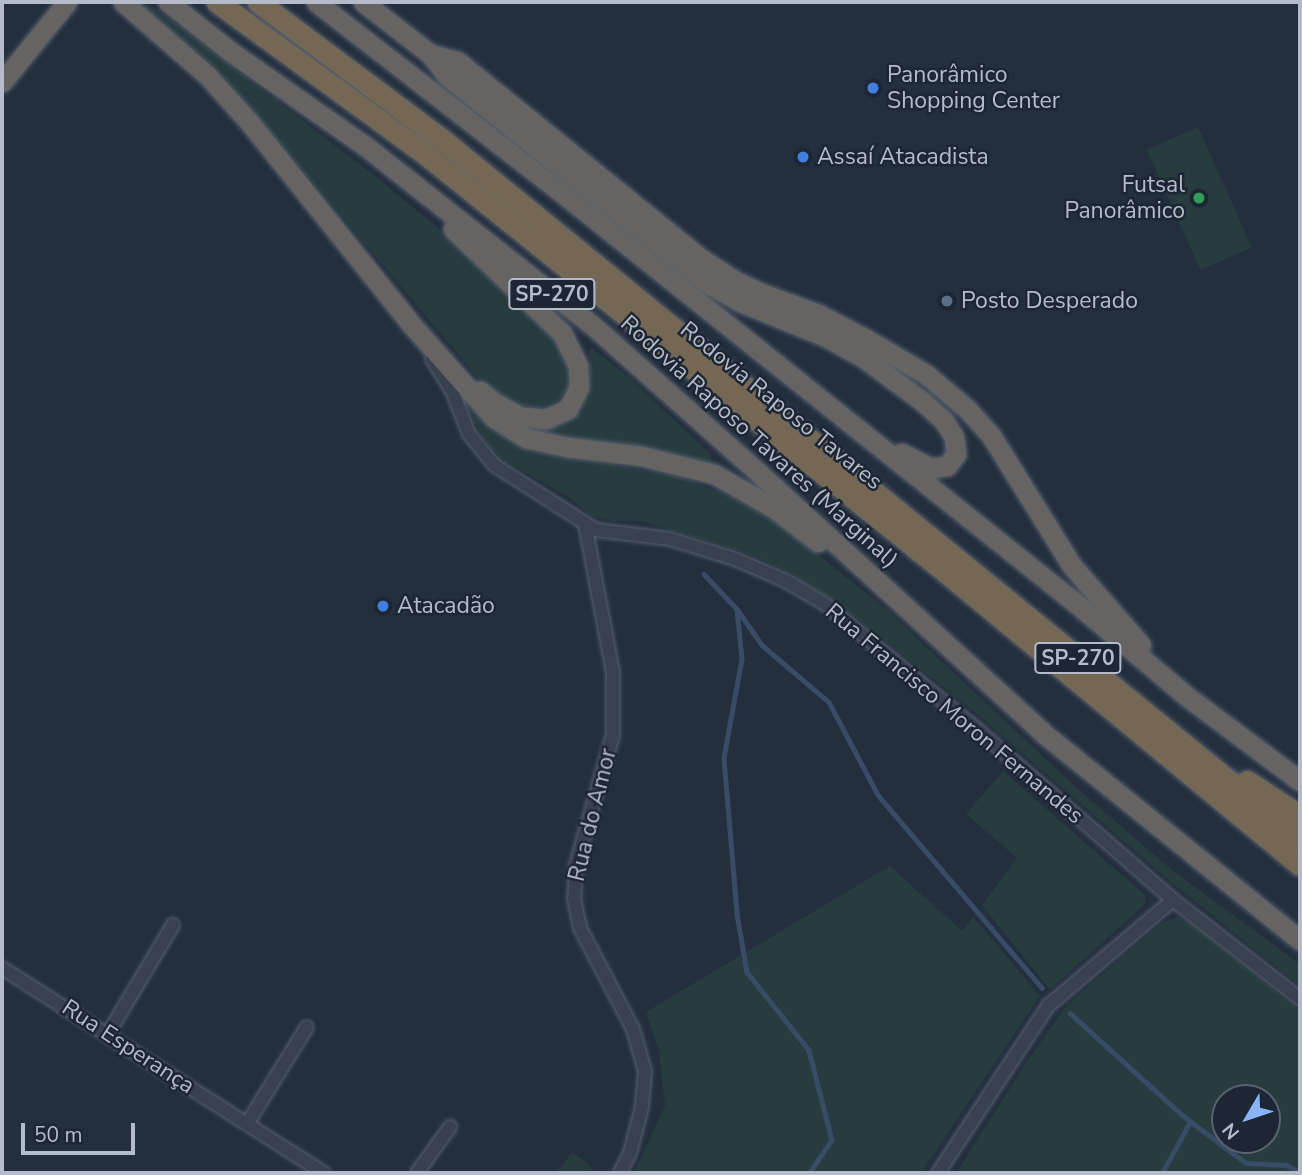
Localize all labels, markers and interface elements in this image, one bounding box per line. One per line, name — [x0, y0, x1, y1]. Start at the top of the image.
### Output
place label: Panorâmico Shopping Center — [887, 61, 1060, 115]
marker: Panorâmico Shopping Center — [865, 80, 881, 96]
place label: Assaí Atacadista — [817, 143, 989, 171]
marker: Assaí Atacadista — [795, 149, 811, 165]
place label: Futsal Panorâmico — [1064, 171, 1185, 225]
marker: Futsal Panorâmico — [1191, 190, 1207, 206]
road number: SP-270 — [508, 276, 596, 312]
place label: Posto Desperado — [961, 287, 1138, 315]
marker: Posto Desperado — [939, 293, 955, 309]
street label: Rodovia Raposo Tavares (Marginal) — [614, 310, 904, 574]
street label: Rodovia Raposo Tavares — [674, 316, 888, 496]
place label: Atacadão — [397, 592, 495, 620]
marker: Atacadão — [375, 598, 391, 614]
street label: Rua Francisco Moron Fernandes — [819, 598, 1089, 830]
road number: SP-270 — [1034, 640, 1122, 676]
street label: Rua do Amor — [563, 746, 623, 884]
street label: Rua Esperança — [57, 994, 199, 1100]
north arrow — [1211, 1084, 1281, 1154]
scale bar — [24, 1108, 138, 1152]
text: N — [1217, 1117, 1246, 1145]
text: 50 m — [34, 1121, 83, 1149]

